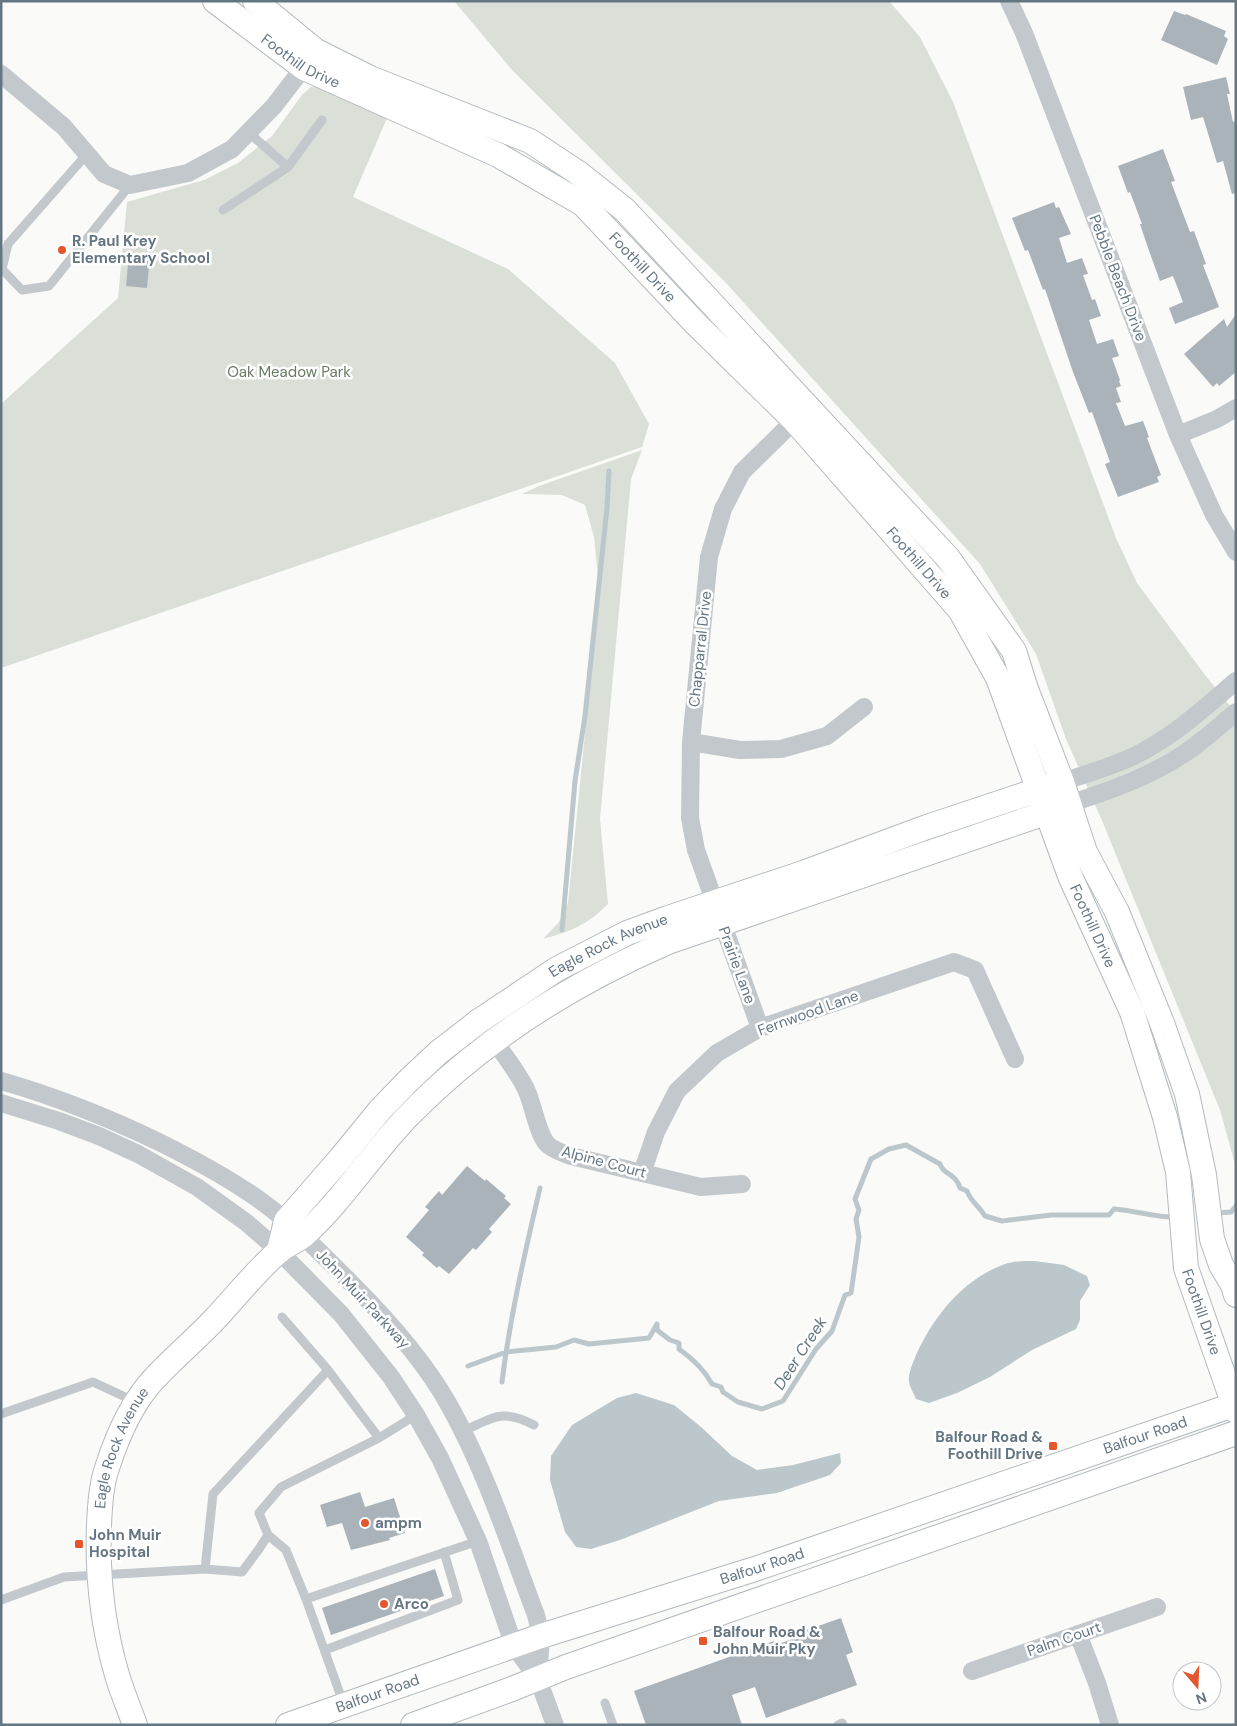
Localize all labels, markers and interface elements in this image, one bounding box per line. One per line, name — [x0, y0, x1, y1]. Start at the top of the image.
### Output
street label: Foothill Drive — [257, 29, 343, 93]
street label: Pebble Beach Drive — [1085, 212, 1151, 344]
street label: Foothill Drive — [605, 228, 681, 307]
place label: R. Paul Krey Elementary School — [72, 231, 210, 268]
marker: R. Paul Krey Elementary School — [56, 244, 68, 256]
park label: Oak Meadow Park — [227, 362, 351, 382]
street label: Foothill Drive — [882, 523, 956, 603]
street label: Chapparral Drive — [684, 590, 716, 708]
street label: Foothill Drive — [1065, 881, 1120, 971]
street label: Eagle Rock Avenue — [545, 909, 670, 982]
street label: Prairie Lane — [714, 924, 760, 1006]
street label: Fernwood Lane — [755, 985, 861, 1041]
street label: Alpine Court — [559, 1141, 649, 1183]
street label: John Muir Parkway — [312, 1245, 415, 1353]
street label: Foothill Drive — [1177, 1266, 1226, 1358]
water label: Deer Creek — [768, 1312, 832, 1394]
street label: Eagle Rock Avenue — [90, 1383, 153, 1509]
street label: Balfour Road — [1101, 1411, 1190, 1459]
place label: Balfour Road & Foothill Drive — [935, 1427, 1043, 1464]
marker: Balfour Road & Foothill Drive — [1047, 1440, 1059, 1452]
place label: ampm — [375, 1513, 422, 1533]
marker: ampm — [359, 1517, 371, 1529]
place label: John Muir Hospital — [89, 1525, 161, 1562]
marker: John Muir Hospital — [73, 1538, 85, 1550]
street label: Balfour Road — [718, 1543, 807, 1589]
place label: Arco — [394, 1594, 429, 1614]
marker: Arco — [378, 1598, 390, 1610]
street label: Palm Court — [1024, 1617, 1104, 1661]
place label: Balfour Road & John Muir Pky — [713, 1622, 821, 1659]
marker: Balfour Road & John Muir Pky — [697, 1635, 709, 1647]
north arrow — [1172, 1661, 1222, 1711]
street label: Balfour Road — [333, 1670, 422, 1717]
text: N — [1193, 1688, 1209, 1708]

